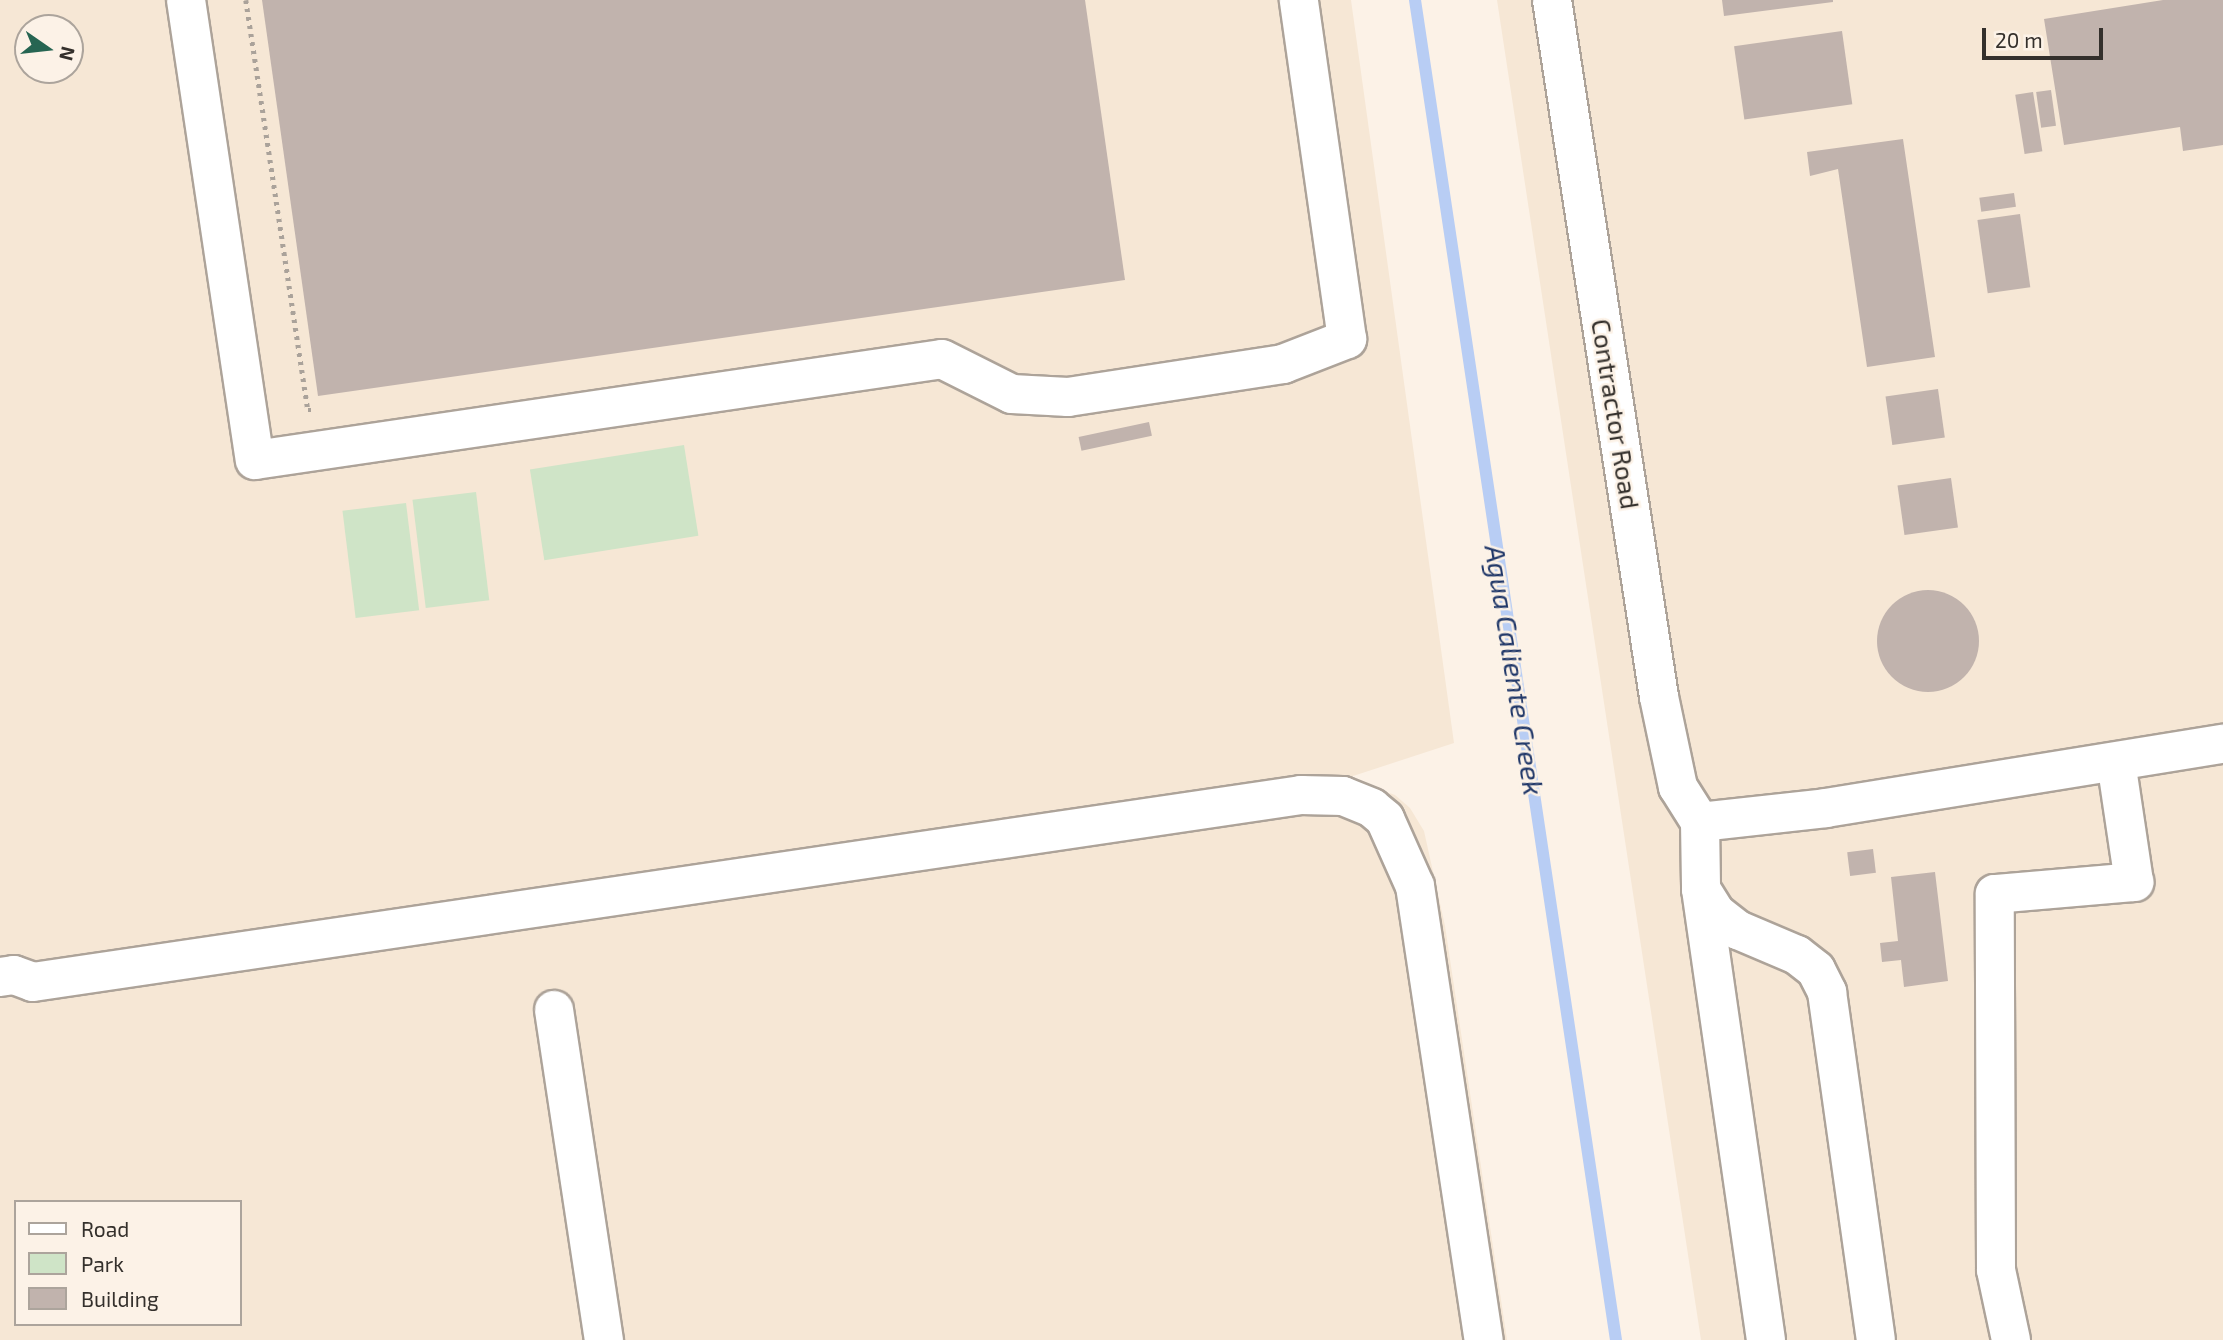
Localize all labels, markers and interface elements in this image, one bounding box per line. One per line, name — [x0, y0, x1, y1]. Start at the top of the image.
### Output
north arrow — [14, 14, 84, 84]
scale bar — [1985, 14, 2106, 58]
text: 20 m — [1995, 27, 2043, 52]
text: N — [55, 44, 81, 63]
street label: Contractor Road — [1586, 316, 1646, 512]
water label: Agua Caliente Creek — [1479, 542, 1551, 798]
legend — [14, 1200, 242, 1326]
text: Road — [81, 1216, 129, 1241]
text: Park — [81, 1251, 124, 1276]
text: Building — [81, 1286, 159, 1311]

